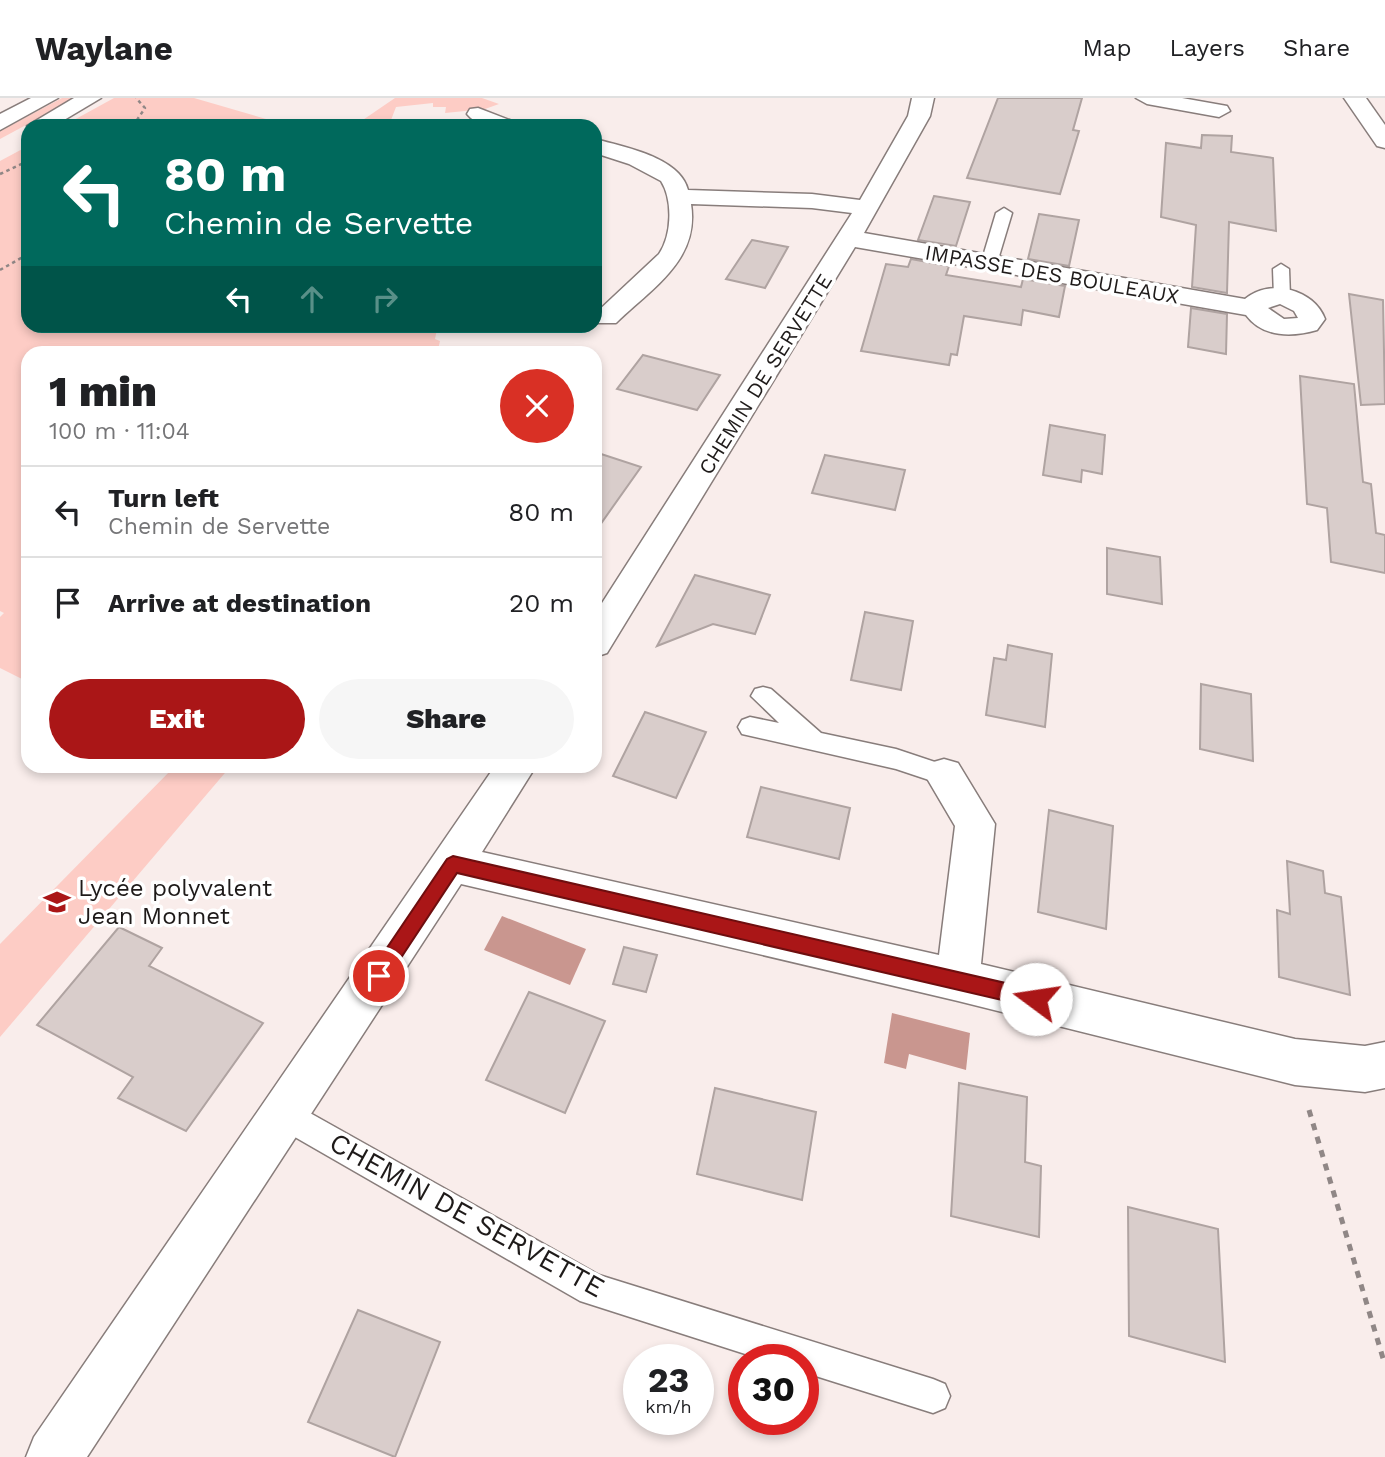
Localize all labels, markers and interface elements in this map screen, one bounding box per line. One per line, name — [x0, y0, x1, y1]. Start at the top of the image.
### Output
text: Waylane — [35, 29, 173, 68]
text: Map — [1083, 34, 1131, 62]
text: Layers — [1169, 34, 1245, 62]
text: Share — [1283, 34, 1350, 62]
text: 80 m — [164, 145, 286, 203]
icon: left — [49, 147, 140, 238]
text: Chemin de Servette — [164, 204, 473, 242]
street label: IMPASSE DES BOULEAUX — [923, 239, 1181, 309]
street label: CHEMIN DE SERVETTE — [693, 269, 837, 479]
icon: left — [220, 280, 258, 318]
icon: ahead — [293, 280, 331, 318]
icon: right — [366, 280, 404, 318]
text: 1 min — [49, 367, 157, 416]
button: close — [500, 369, 574, 443]
text: 100 m · 11:04 — [49, 418, 190, 445]
text: Turn left — [108, 483, 219, 513]
icon: left — [49, 493, 87, 531]
text: 80 m — [508, 497, 574, 527]
text: Chemin de Servette — [108, 513, 330, 540]
icon: arrive — [49, 584, 87, 622]
text: Arrive at destination — [108, 588, 371, 618]
text: 20 m — [509, 588, 574, 618]
button: Exit — [49, 679, 305, 759]
button: Share — [319, 679, 574, 759]
place label: Lycée polyvalent Jean Monnet — [78, 874, 272, 930]
school or university icon: Lycée polyvalent Jean Monnet — [42, 887, 72, 917]
pin — [349, 946, 409, 1006]
icon: arrive — [360, 957, 398, 995]
position arrow — [999, 962, 1073, 1036]
street label: CHEMIN DE SERVETTE — [324, 1126, 610, 1304]
speed limit sign: 30 — [728, 1344, 819, 1435]
text: 23 — [648, 1359, 689, 1401]
text: km/h — [645, 1396, 692, 1417]

